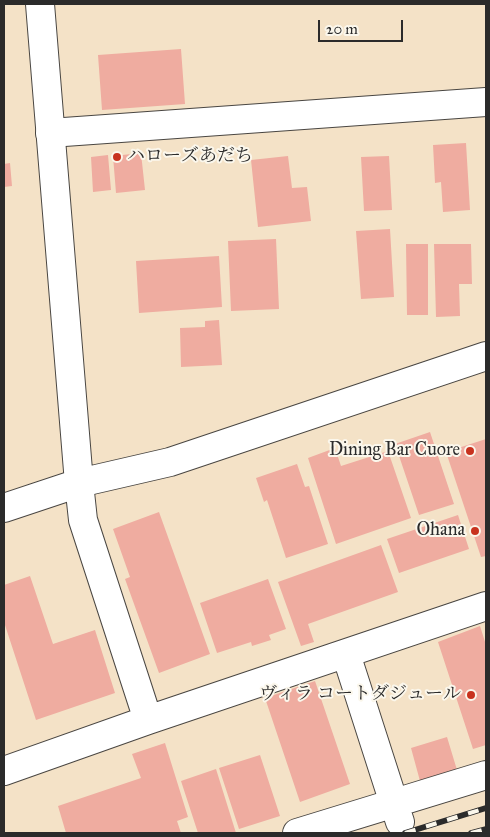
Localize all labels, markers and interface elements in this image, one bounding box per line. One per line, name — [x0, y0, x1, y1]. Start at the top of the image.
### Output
scale bar — [320, 10, 405, 42]
text: 20 m — [326, 20, 358, 38]
place label: ハローズあだち — [127, 146, 253, 168]
marker: ハローズあだち — [111, 151, 123, 163]
place label: Dining Bar Cuore — [329, 440, 460, 462]
marker: Dining Bar Cuore — [464, 445, 476, 457]
place label: Ohana — [416, 520, 465, 542]
marker: Ohana — [469, 525, 481, 537]
place label: ヴィラ コートダジュール — [259, 684, 461, 706]
marker: ヴィラ コートダジュール — [465, 689, 477, 701]

